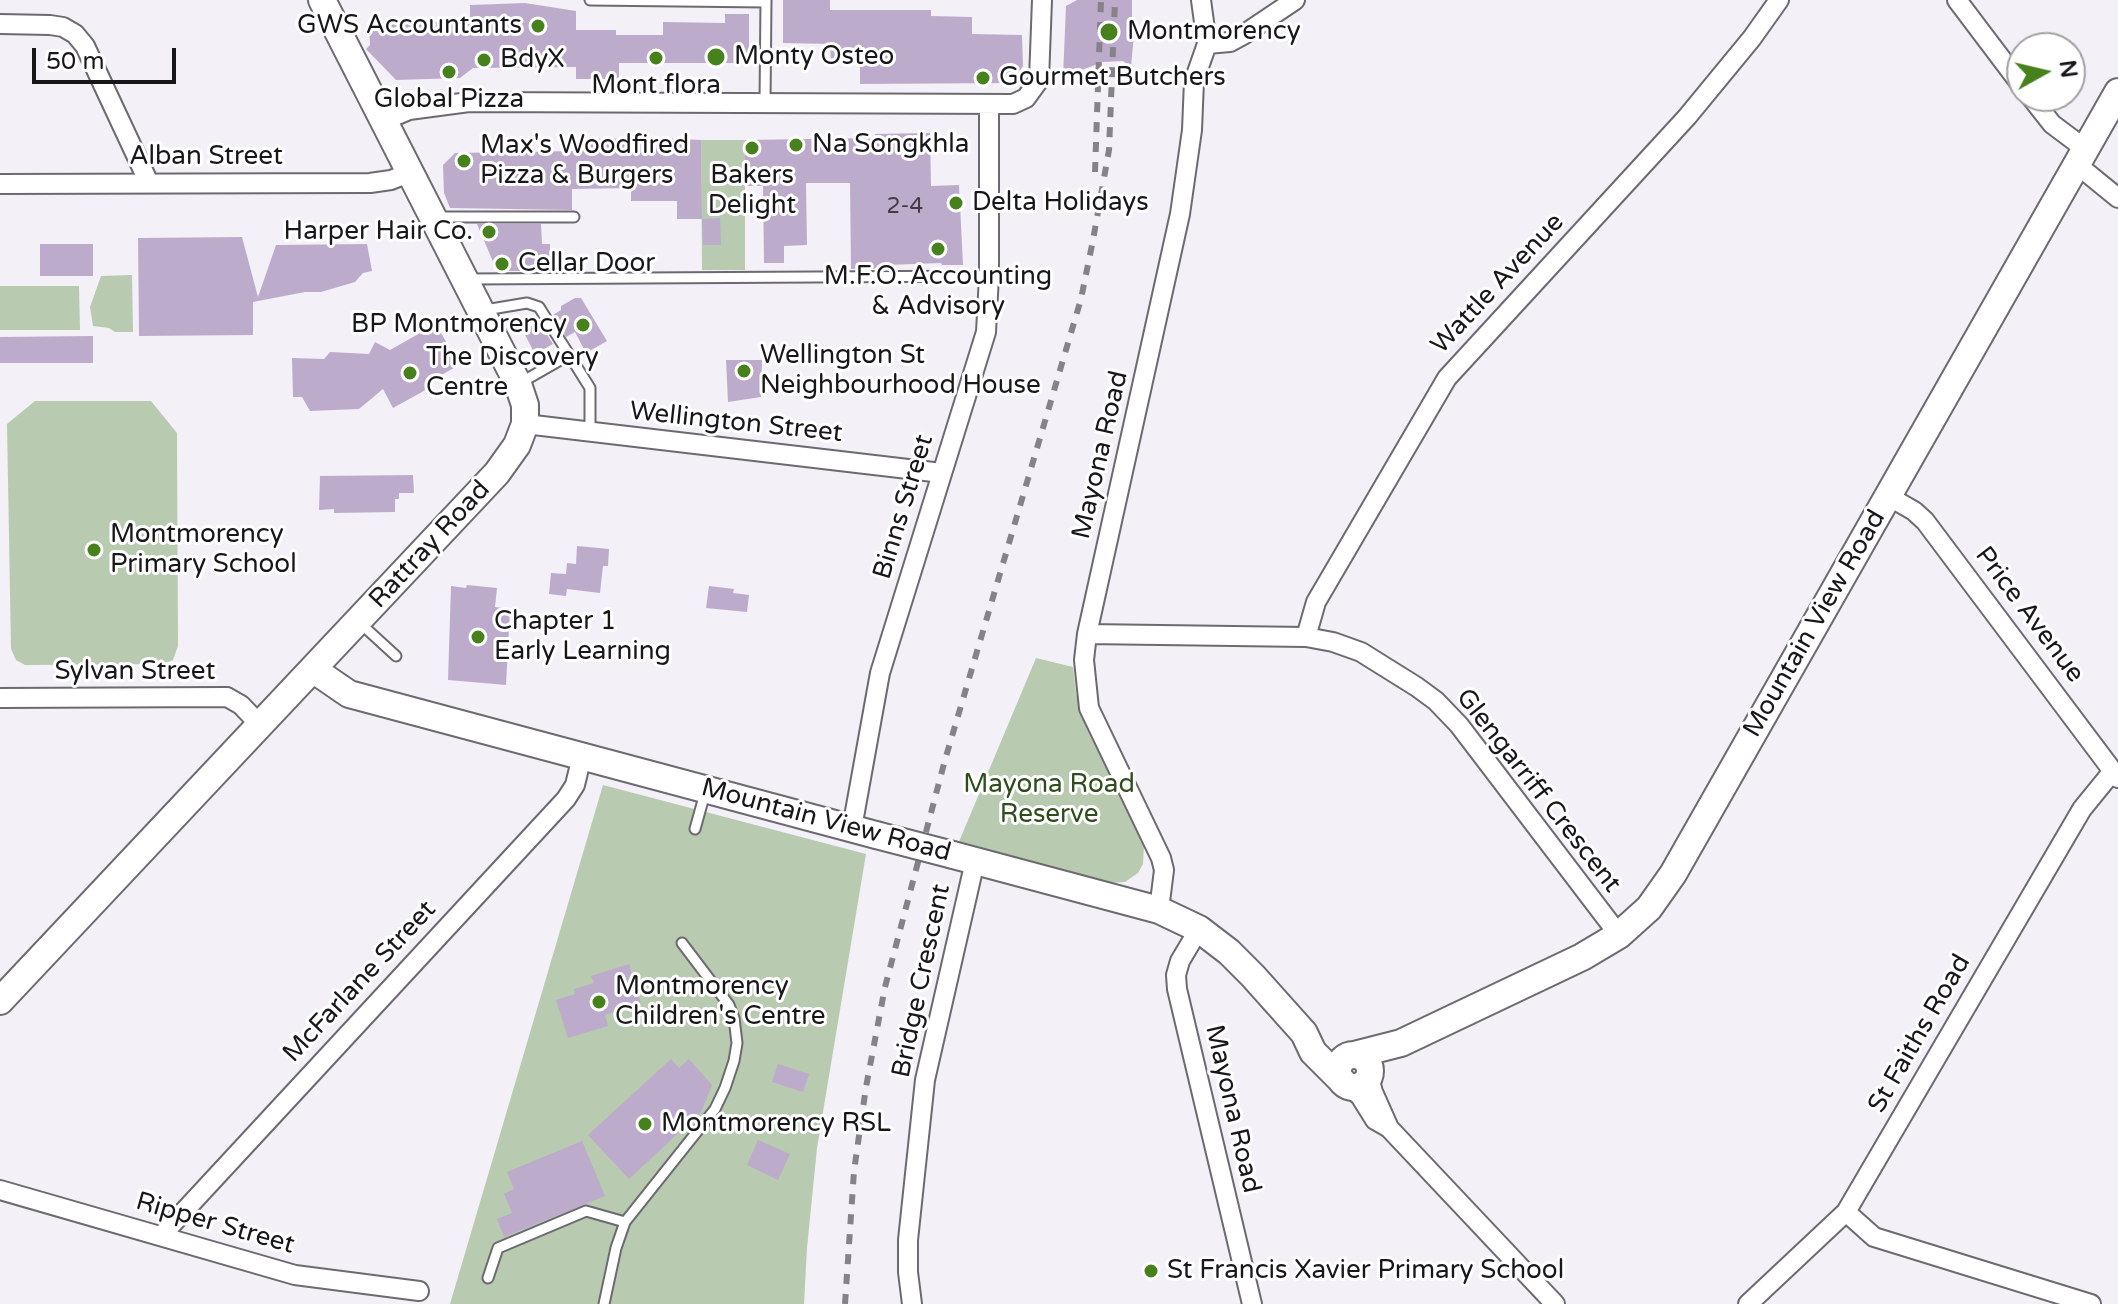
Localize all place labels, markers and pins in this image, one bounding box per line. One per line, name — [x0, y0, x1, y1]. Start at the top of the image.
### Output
place label: GWS Accountants — [297, 10, 522, 42]
place label: Montmorency — [1127, 16, 1301, 48]
marker: GWS Accountants — [529, 17, 547, 35]
marker: Montmorency — [1098, 21, 1120, 43]
place label: Monty Osteo — [734, 41, 894, 73]
place label: BdyX — [500, 44, 565, 76]
marker: Monty Osteo — [705, 46, 727, 68]
marker: Mont flora — [647, 49, 665, 67]
marker: BdyX — [475, 51, 493, 69]
place label: Gourmet Butchers — [999, 62, 1226, 94]
marker: Global Pizza — [440, 63, 458, 81]
marker: Gourmet Butchers — [974, 69, 992, 87]
place label: Mont flora — [591, 70, 721, 102]
place label: Global Pizza — [374, 84, 524, 116]
place label: Na Songkhla — [812, 129, 969, 161]
place label: Max's Woodfired Pizza & Burgers — [480, 130, 689, 192]
marker: Na Songkhla — [787, 136, 805, 154]
marker: Bakers Delight — [743, 139, 761, 157]
marker: Max's Woodfired Pizza & Burgers — [455, 152, 473, 170]
place label: Bakers Delight — [708, 160, 796, 222]
place label: Delta Holidays — [972, 187, 1149, 219]
marker: Delta Holidays — [947, 194, 965, 212]
place label: Harper Hair Co. — [284, 216, 473, 248]
marker: Harper Hair Co. — [480, 223, 498, 241]
marker: M.F.O. Accounting & Advisory — [929, 240, 947, 258]
place label: Cellar Door — [518, 248, 655, 280]
marker: Cellar Door — [493, 255, 511, 273]
place label: M.F.O. Accounting & Advisory — [824, 261, 1052, 322]
place label: BP Montmorency — [351, 309, 567, 341]
marker: BP Montmorency — [574, 316, 592, 334]
place label: Wellington St Neighbourhood House — [760, 340, 1041, 402]
place label: The Discovery Centre — [426, 342, 599, 404]
marker: Wellington St Neighbourhood House — [735, 362, 753, 380]
marker: The Discovery Centre — [401, 364, 419, 382]
place label: Montmorency Primary School — [110, 519, 297, 580]
marker: Montmorency Primary School — [85, 541, 103, 559]
place label: Chapter 1 Early Learning — [494, 606, 671, 668]
marker: Chapter 1 Early Learning — [469, 628, 487, 646]
place label: Montmorency Children's Centre — [615, 971, 825, 1032]
marker: Montmorency Children's Centre — [590, 993, 608, 1011]
place label: Montmorency RSL — [661, 1108, 891, 1140]
marker: Montmorency RSL — [636, 1115, 654, 1133]
place label: St Francis Xavier Primary School — [1167, 1255, 1564, 1287]
marker: St Francis Xavier Primary School — [1142, 1262, 1160, 1280]

